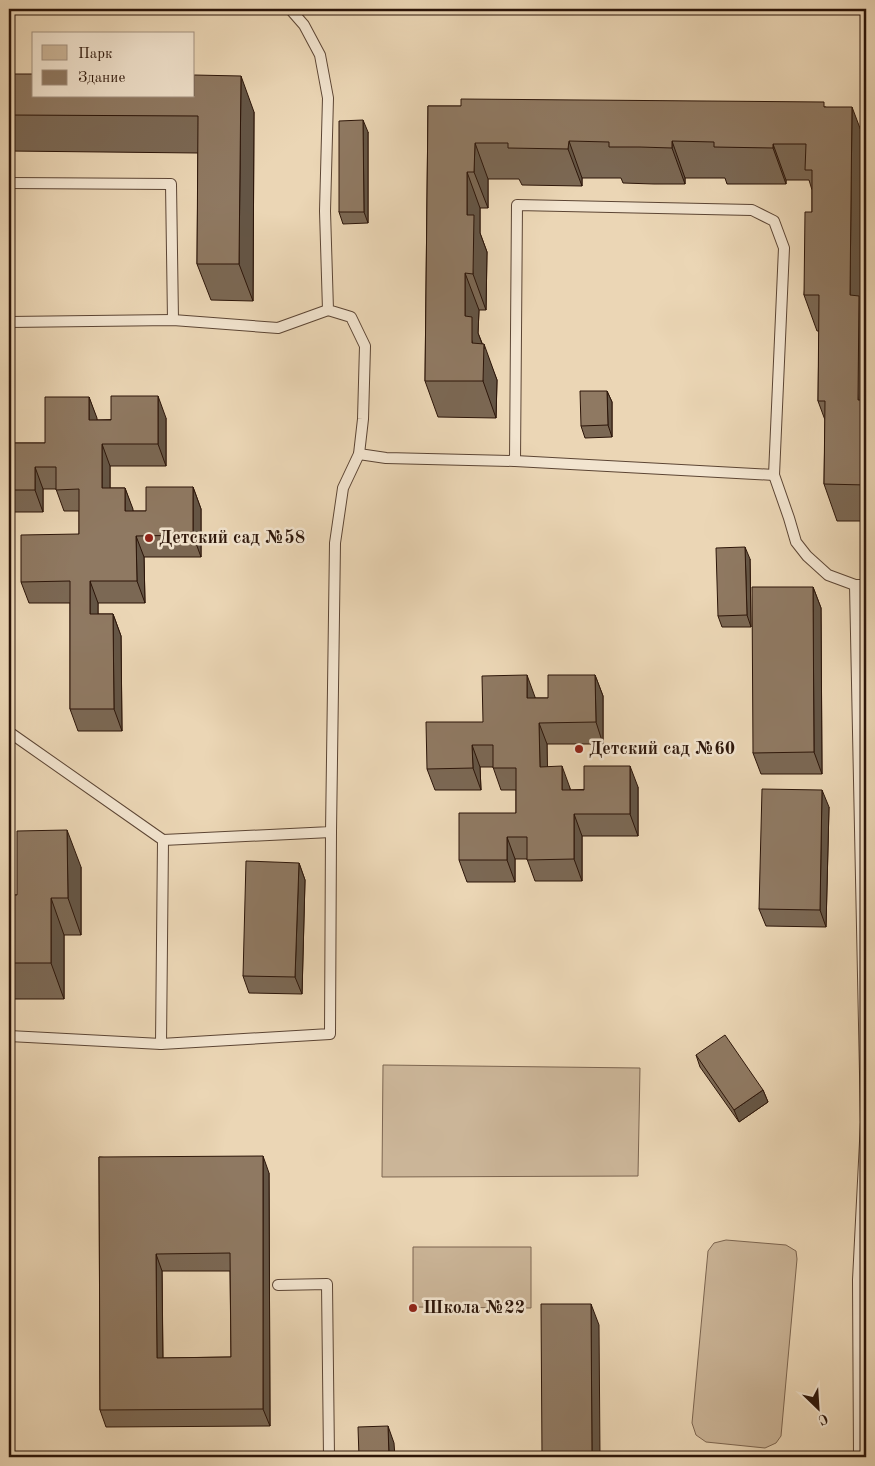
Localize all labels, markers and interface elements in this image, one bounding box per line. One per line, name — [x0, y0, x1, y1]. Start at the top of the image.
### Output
legend — [32, 32, 195, 98]
text: Парк — [78, 47, 113, 62]
text: Здание — [78, 71, 125, 86]
place label: Детский сад №58 — [159, 529, 305, 547]
marker: Детский сад №58 — [143, 532, 155, 544]
place label: Детский сад №60 — [589, 740, 735, 758]
marker: Детский сад №60 — [573, 743, 585, 755]
place label: Школа №22 — [423, 1299, 525, 1317]
marker: Школа №22 — [407, 1302, 419, 1314]
north arrow — [792, 1384, 842, 1434]
text: С — [816, 1411, 830, 1427]

